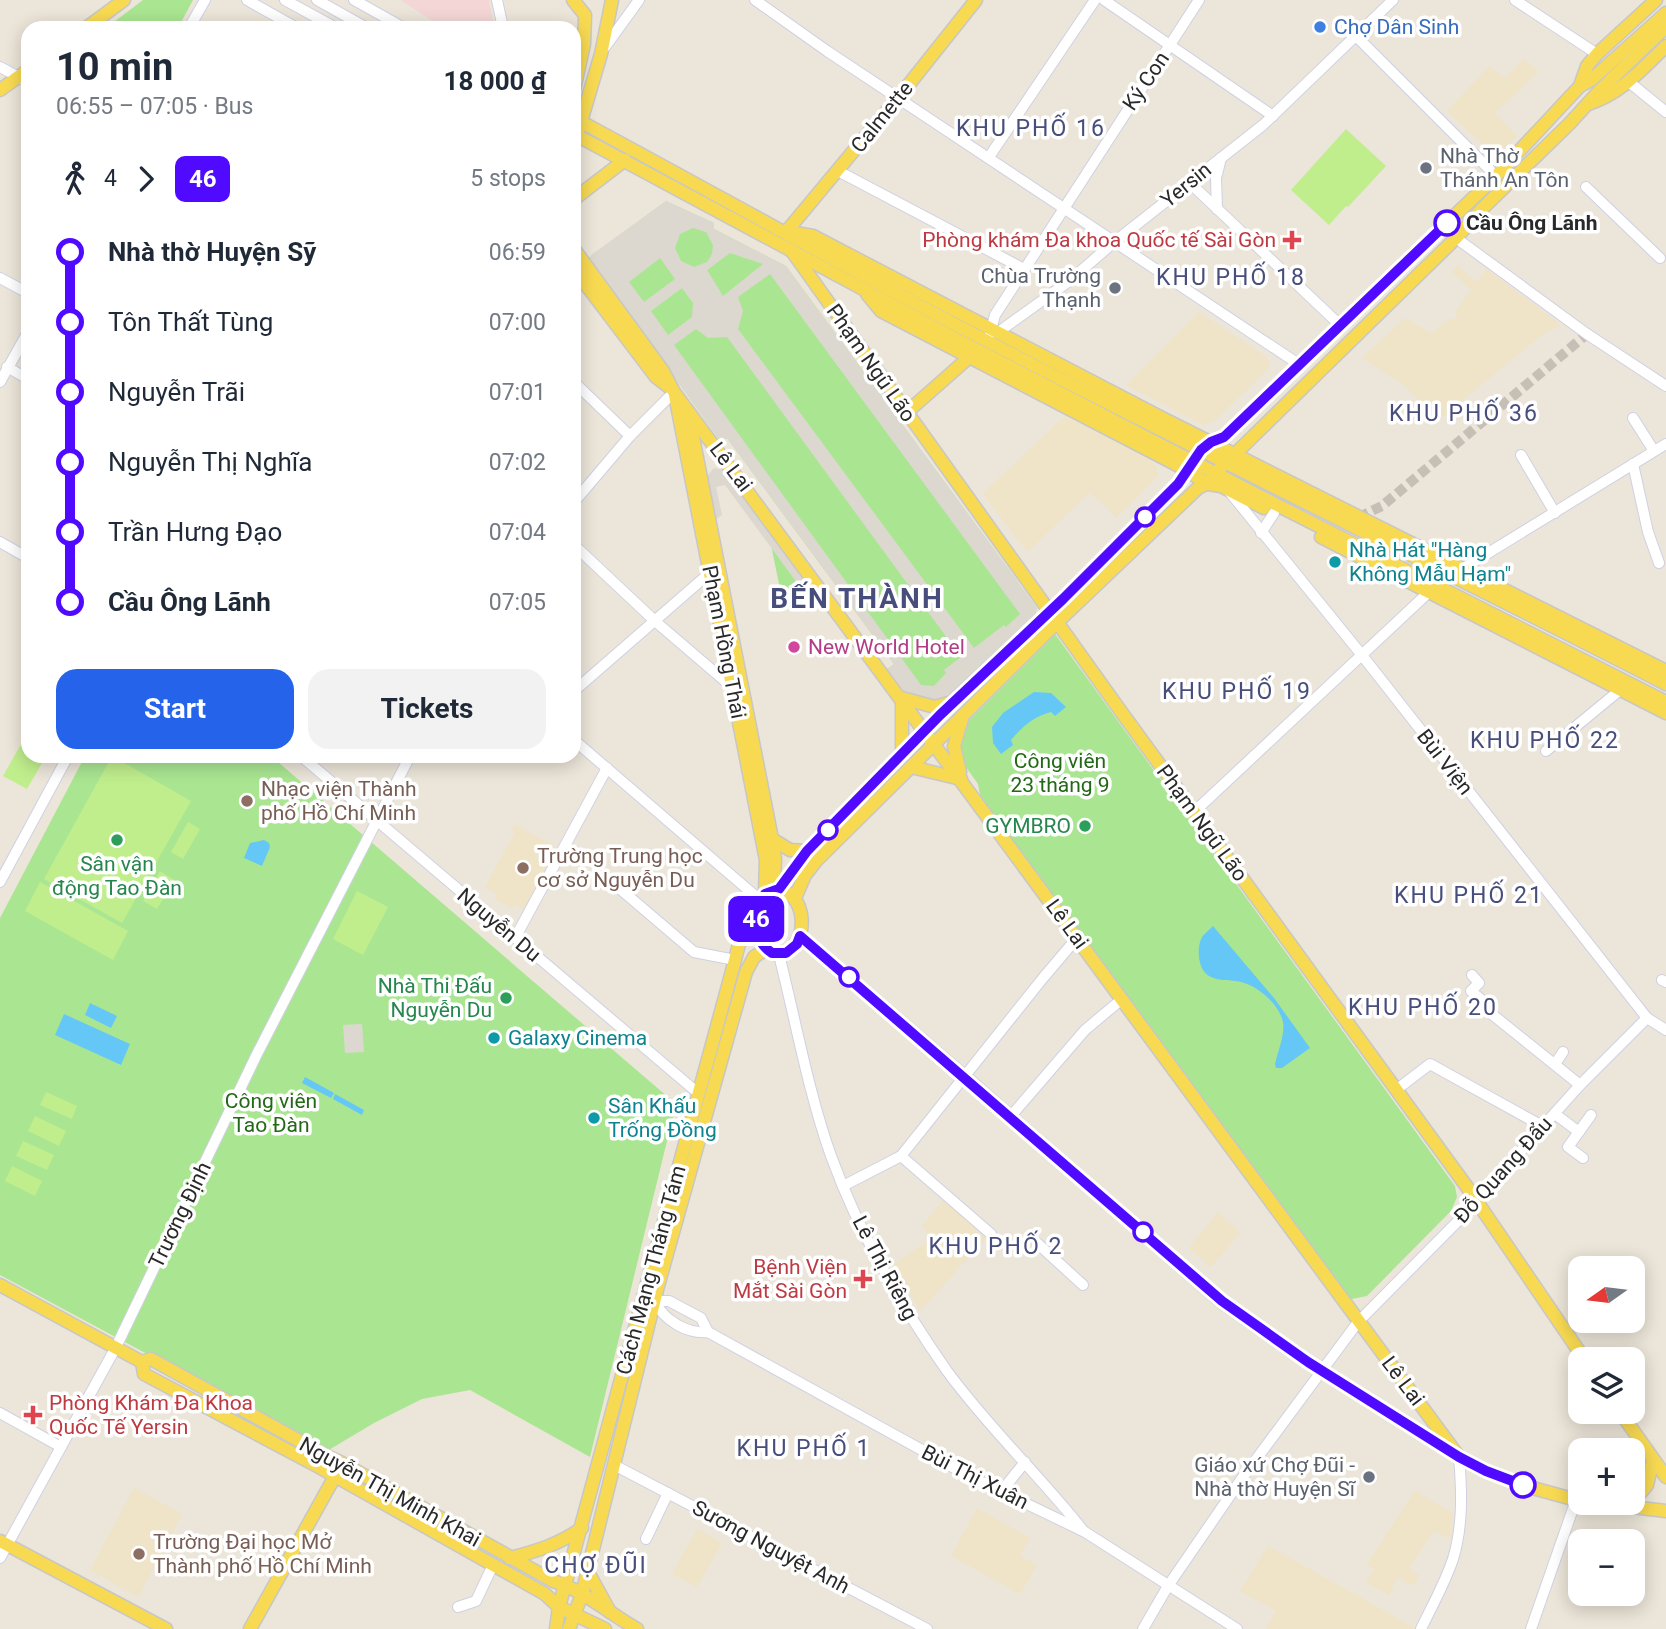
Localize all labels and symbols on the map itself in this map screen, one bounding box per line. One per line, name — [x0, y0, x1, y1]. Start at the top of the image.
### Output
place label: Chợ Dân Sinh — [1334, 15, 1459, 39]
marker: Chợ Dân Sinh — [1312, 19, 1328, 35]
street label: Ký Con — [1118, 47, 1174, 115]
street label: Calmette — [846, 77, 918, 157]
district label: KHU PHỐ 16 — [956, 112, 1106, 142]
place label: Nhà Thờ Thánh An Tôn — [1440, 144, 1569, 192]
street label: Yersin — [1156, 158, 1216, 212]
marker: Nhà Thờ Thánh An Tôn — [1418, 160, 1434, 176]
marker: Cầu Ông Lãnh — [1434, 210, 1460, 236]
place label: Cầu Ông Lãnh — [1466, 211, 1598, 235]
place label: Phòng khám Đa khoa Quốc tế Sài Gòn — [922, 228, 1276, 252]
marker: Phòng khám Đa khoa Quốc tế Sài Gòn — [1282, 230, 1302, 250]
district label: KHU PHỐ 18 — [1156, 261, 1306, 291]
place label: Chùa Trường Thạnh — [981, 264, 1101, 312]
marker: Chùa Trường Thạnh — [1107, 280, 1123, 296]
street label: Phạm Ngũ Lão — [822, 300, 920, 426]
district label: KHU PHỐ 36 — [1389, 397, 1539, 427]
street label: Lê Lai — [705, 438, 757, 496]
unlabelled marker — [1135, 507, 1155, 527]
place label: Nhà Hát "Hàng Không Mẫu Hạm" — [1349, 538, 1511, 586]
marker: Nhà Hát "Hàng Không Mẫu Hạm" — [1327, 554, 1343, 570]
street label: Phạm Hồng Thái — [697, 563, 751, 721]
district label: BẾN THÀNH — [770, 581, 944, 615]
place label: New World Hotel — [808, 635, 965, 659]
marker: New World Hotel — [786, 639, 802, 655]
district label: KHU PHỐ 19 — [1162, 675, 1312, 705]
district label: KHU PHỐ 22 — [1470, 724, 1620, 754]
street label: Bùi Viện — [1412, 725, 1478, 799]
park label: Công viên 23 tháng 9 — [1010, 749, 1110, 797]
street label: Phạm Ngũ Lão — [1152, 760, 1252, 886]
place label: Nhạc viện Thành phố Hồ Chí Minh — [261, 777, 417, 825]
marker: Nhạc viện Thành phố Hồ Chí Minh — [239, 793, 255, 809]
place label: GYMBRO — [985, 814, 1071, 838]
marker: GYMBRO — [1077, 818, 1093, 834]
unlabelled marker — [818, 820, 838, 840]
marker: Sân vận động Tao Đàn — [109, 832, 125, 848]
place label: Trường Trung học cơ sở Nguyễn Du — [537, 844, 703, 892]
place label: Sân vận động Tao Đàn — [52, 852, 182, 900]
marker: Trường Trung học cơ sở Nguyễn Du — [515, 860, 531, 876]
district label: KHU PHỐ 21 — [1394, 879, 1544, 909]
street label: Nguyễn Du — [452, 883, 546, 967]
street label: Lê Lai — [1041, 894, 1093, 954]
line badge: 46 — [724, 896, 788, 942]
unlabelled marker — [839, 967, 859, 987]
place label: Nhà Thi Đấu Nguyễn Du — [378, 974, 492, 1022]
marker: Nhà Thi Đấu Nguyễn Du — [498, 990, 514, 1006]
district label: KHU PHỐ 20 — [1348, 991, 1498, 1021]
place label: Galaxy Cinema — [508, 1026, 647, 1050]
marker: Galaxy Cinema — [486, 1030, 502, 1046]
park label: Công viên Tao Đàn — [225, 1089, 317, 1137]
place label: Sân Khấu Trống Đồng — [608, 1094, 717, 1142]
marker: Sân Khấu Trống Đồng — [586, 1110, 602, 1126]
street label: Ðỗ Quang Ðẩu — [1449, 1112, 1557, 1228]
street label: Trương Định — [144, 1158, 216, 1272]
street label: Cách Mạng Tháng Tám — [611, 1163, 691, 1377]
street label: Lê Thị Riêng — [848, 1212, 922, 1324]
unlabelled marker — [1133, 1222, 1153, 1242]
district label: KHU PHỐ 2 — [929, 1230, 1063, 1260]
place label: Bệnh Viện Mắt Sài Gòn — [733, 1255, 847, 1303]
north arrow — [1568, 1256, 1645, 1334]
marker: Bệnh Viện Mắt Sài Gòn — [853, 1269, 873, 1289]
street label: Lê Lai — [1377, 1352, 1429, 1410]
place label: Phòng Khám Đa Khoa Quốc Tế Yersin — [49, 1391, 253, 1439]
marker: Phòng Khám Đa Khoa Quốc Tế Yersin — [23, 1405, 43, 1425]
street label: Nguyễn Thị Minh Khai — [295, 1432, 485, 1552]
district label: KHU PHỐ 1 — [737, 1432, 871, 1462]
street label: Bùi Thị Xuân — [918, 1440, 1032, 1514]
place label: Giáo xứ Chợ Đũi - Nhà thờ Huyện Sĩ — [1194, 1453, 1357, 1501]
marker: Giáo xứ Chợ Đũi - Nhà thờ Huyện Sĩ — [1361, 1469, 1377, 1485]
unlabelled marker — [1510, 1472, 1536, 1498]
street label: Sương Nguyệt Anh — [688, 1495, 854, 1599]
place label: Trường Đại học Mở Thành phố Hồ Chí Minh — [153, 1530, 372, 1578]
marker: Trường Đại học Mở Thành phố Hồ Chí Minh — [131, 1546, 147, 1562]
district label: CHỢ ĐŨI — [544, 1551, 648, 1579]

